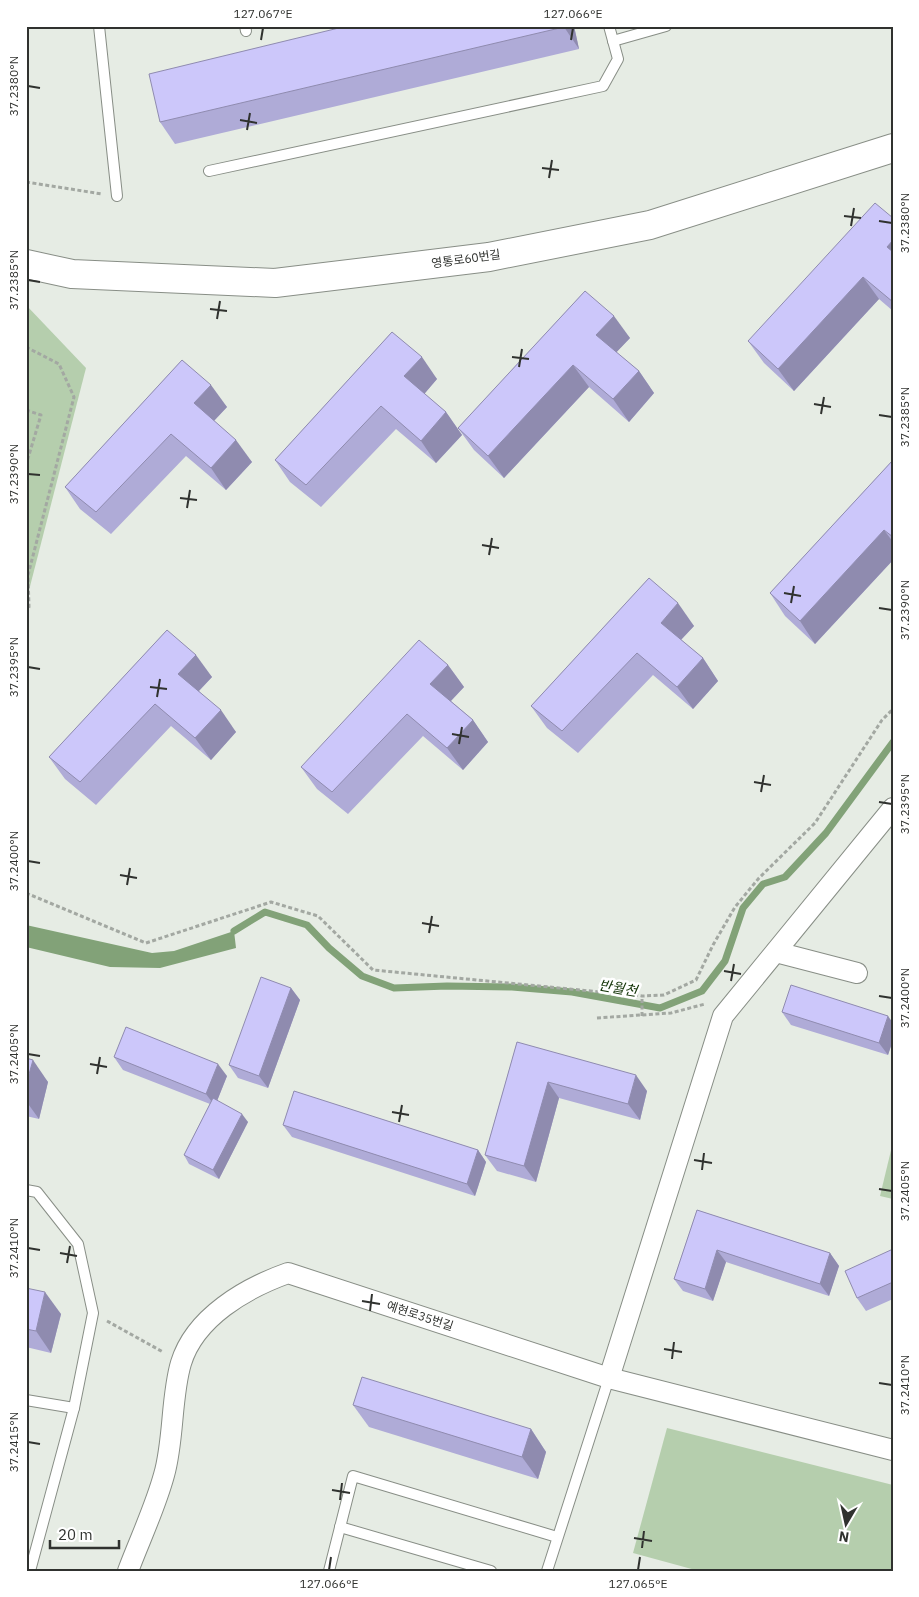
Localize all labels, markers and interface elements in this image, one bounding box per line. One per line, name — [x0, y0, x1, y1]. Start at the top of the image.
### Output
text: 127.067°E — [233, 6, 293, 21]
text: 127.066°E — [543, 6, 603, 21]
text: 37.2380°N — [6, 56, 21, 116]
text: 37.2380°N — [897, 193, 912, 253]
street label: 영통로60번길 — [430, 246, 501, 271]
text: 37.2385°N — [6, 250, 21, 310]
text: 37.2385°N — [897, 387, 912, 447]
text: 37.2390°N — [6, 444, 21, 504]
text: 37.2390°N — [897, 580, 912, 640]
text: 37.2395°N — [6, 637, 21, 697]
text: 37.2395°N — [897, 774, 912, 834]
text: 37.2400°N — [6, 831, 21, 891]
text: 37.2400°N — [897, 968, 912, 1028]
water label: 반월천 — [597, 976, 640, 1000]
text: 37.2405°N — [6, 1024, 21, 1084]
text: 37.2405°N — [897, 1161, 912, 1221]
text: 37.2410°N — [6, 1218, 21, 1278]
street label: 예현로35번길 — [385, 1298, 456, 1333]
text: 37.2410°N — [897, 1355, 912, 1415]
text: 37.2415°N — [6, 1412, 21, 1472]
north arrow — [822, 1500, 872, 1550]
scale bar — [50, 1517, 119, 1549]
text: 20 m — [58, 1525, 93, 1544]
text: N — [838, 1527, 850, 1547]
text: 127.066°E — [299, 1576, 359, 1591]
text: 127.065°E — [608, 1576, 668, 1591]

